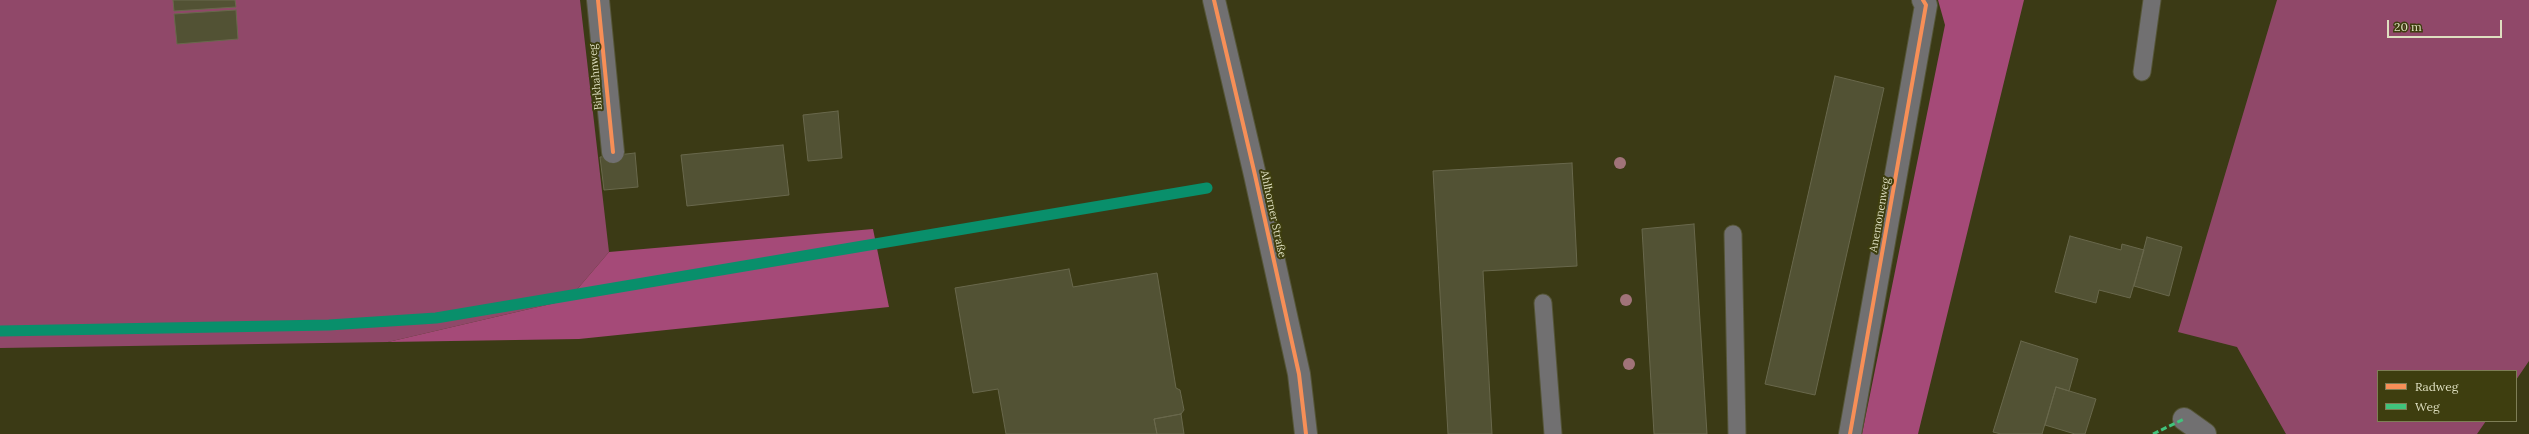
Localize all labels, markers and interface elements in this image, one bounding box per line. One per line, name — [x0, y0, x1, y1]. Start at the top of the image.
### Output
scale bar — [2389, 12, 2504, 38]
text: 20 m — [2394, 19, 2422, 34]
street label: Birkhahnweg — [587, 43, 605, 111]
street label: Ahlhorner Straße — [1257, 169, 1289, 259]
street label: Anemonenweg — [1867, 177, 1893, 253]
legend — [2377, 370, 2517, 422]
text: Radweg — [2415, 379, 2458, 394]
text: Weg — [2415, 399, 2440, 414]

